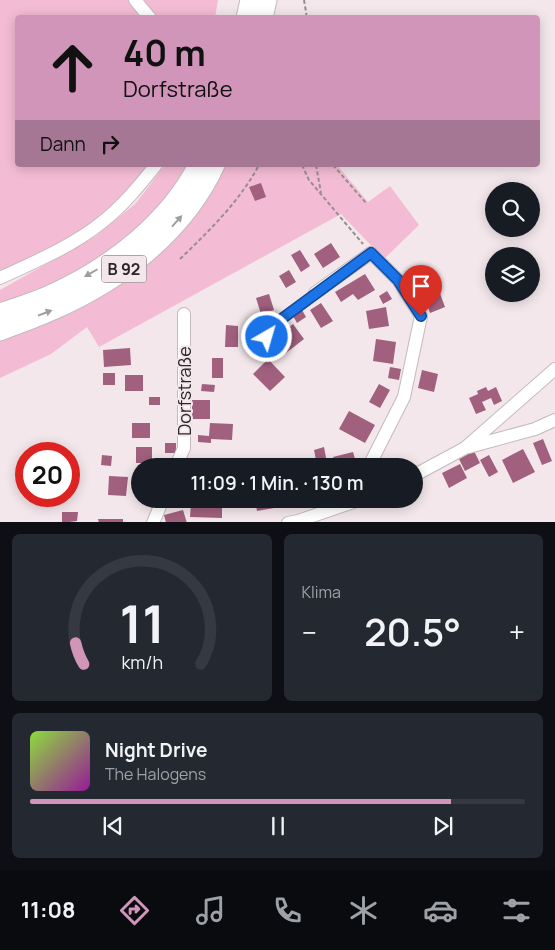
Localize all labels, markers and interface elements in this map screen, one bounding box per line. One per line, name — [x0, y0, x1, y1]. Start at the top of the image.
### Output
text: 40 m — [123, 29, 206, 77]
icon: ahead — [40, 35, 105, 100]
text: Dorfstraße — [123, 74, 233, 104]
icon: right — [96, 130, 124, 158]
text: Dann — [40, 131, 86, 157]
map controls — [485, 182, 540, 302]
button: search — [485, 182, 540, 237]
one-way arrow — [172, 214, 183, 227]
button: layers — [485, 247, 540, 302]
road number: B 92 — [102, 255, 146, 282]
pin — [400, 265, 442, 316]
one-way arrow — [84, 269, 99, 277]
icon: arrive — [407, 272, 435, 300]
one-way arrow — [38, 309, 53, 316]
position arrow — [240, 310, 292, 362]
street label: Dorfstraße — [172, 346, 196, 436]
speed limit sign: 20 — [15, 442, 80, 507]
text: 11:09 · 1 Min. · 130 m — [191, 470, 363, 496]
text: Klima — [302, 581, 341, 603]
text: 11 — [119, 588, 165, 659]
text: 20.5° — [364, 605, 461, 657]
text: − — [302, 613, 317, 651]
text: + — [509, 613, 525, 651]
text: km/h — [121, 650, 163, 674]
text: Night Drive — [105, 737, 207, 763]
text: The Halogens — [105, 763, 206, 785]
icon: previous — [99, 812, 127, 840]
icon: pause — [264, 812, 292, 840]
icon: next — [429, 812, 457, 840]
icon: directions — [117, 893, 152, 928]
icon: music — [193, 893, 228, 928]
icon: phone — [270, 893, 305, 928]
icon: climate — [346, 893, 381, 928]
icon: car — [423, 893, 458, 928]
icon: filters — [499, 893, 534, 928]
text: 11:08 — [21, 895, 75, 925]

